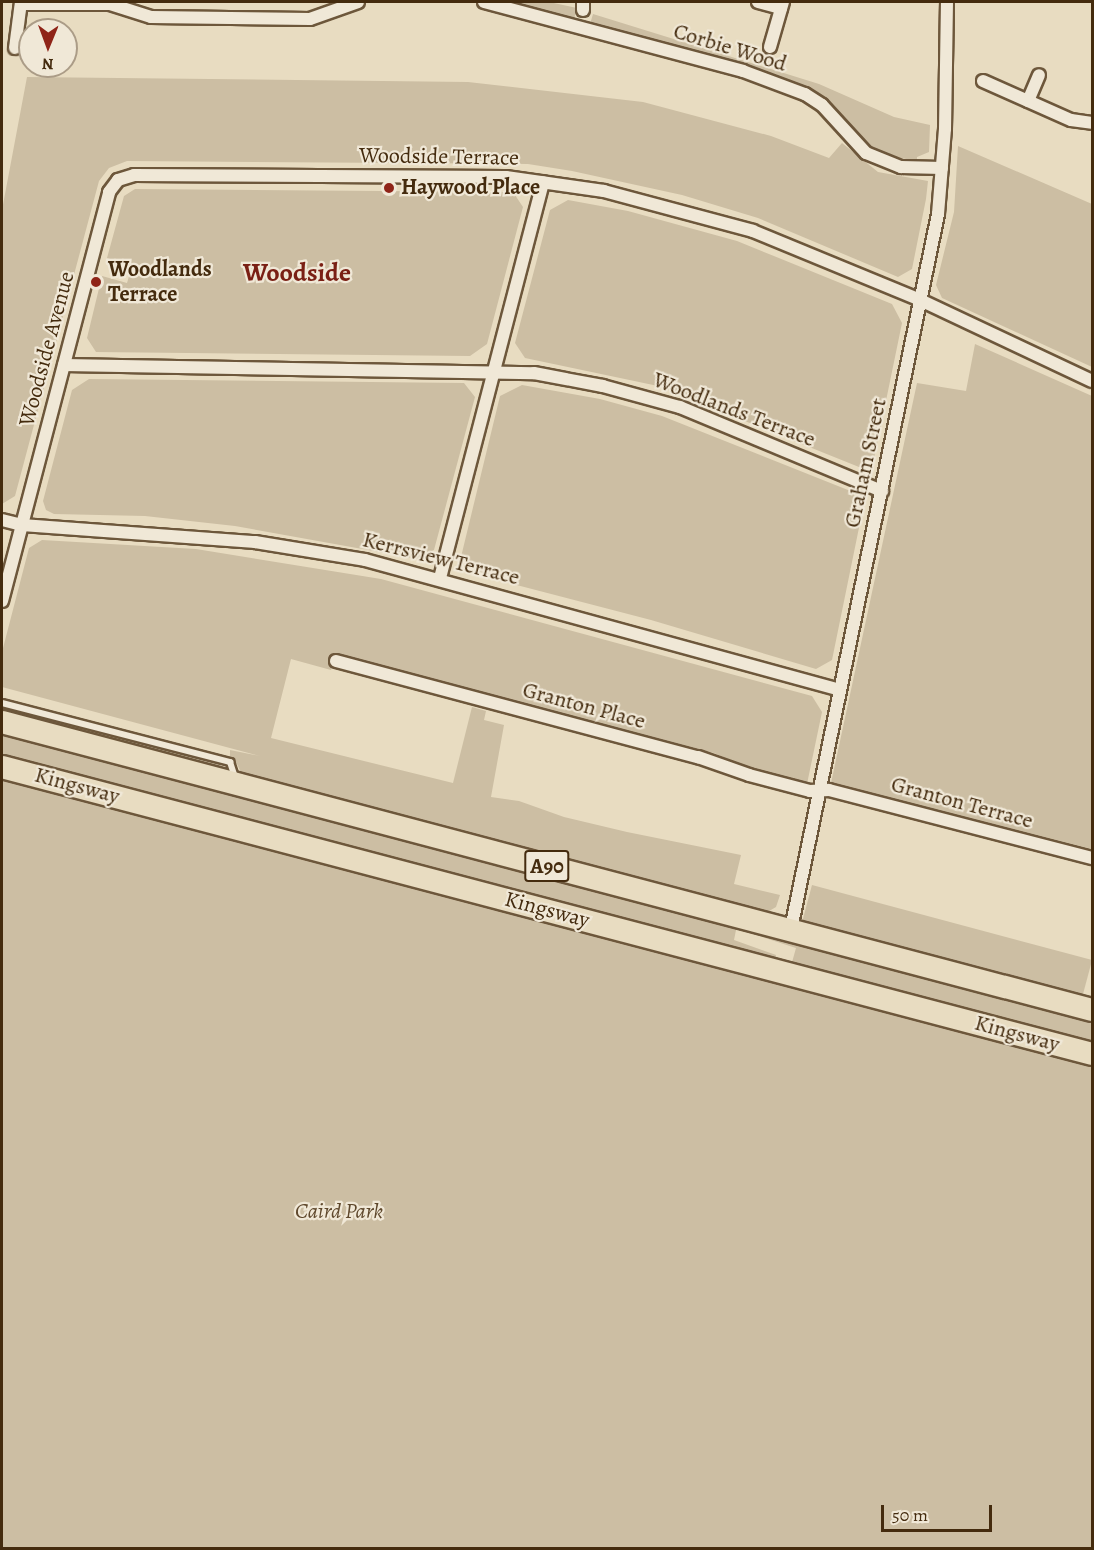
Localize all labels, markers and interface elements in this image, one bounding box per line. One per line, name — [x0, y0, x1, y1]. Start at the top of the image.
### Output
north arrow — [18, 18, 78, 78]
street label: Corbie Wood — [670, 18, 790, 78]
text: N — [42, 53, 54, 75]
street label: Woodside Terrace — [359, 142, 519, 172]
place label: Haywood Place — [401, 175, 540, 201]
marker: Haywood Place — [382, 181, 396, 195]
place label: Woodlands Terrace — [108, 256, 212, 308]
district label: Woodside — [243, 257, 351, 289]
street label: Woodside Avenue — [14, 269, 80, 429]
marker: Woodlands Terrace — [89, 275, 103, 289]
street label: Woodlands Terrace — [649, 367, 819, 453]
street label: Graham Street — [839, 396, 893, 530]
street label: Kerrsview Terrace — [360, 527, 522, 591]
street label: Granton Place — [520, 677, 648, 735]
street label: Kingsway — [32, 762, 122, 810]
street label: Granton Terrace — [888, 771, 1036, 835]
road number: A90 — [523, 848, 571, 884]
street label: Kingsway — [502, 886, 592, 934]
street label: Kingsway — [972, 1010, 1062, 1058]
park label: Caird Park — [295, 1199, 383, 1225]
scale bar — [884, 1493, 995, 1531]
text: 50 m — [892, 1503, 928, 1527]

